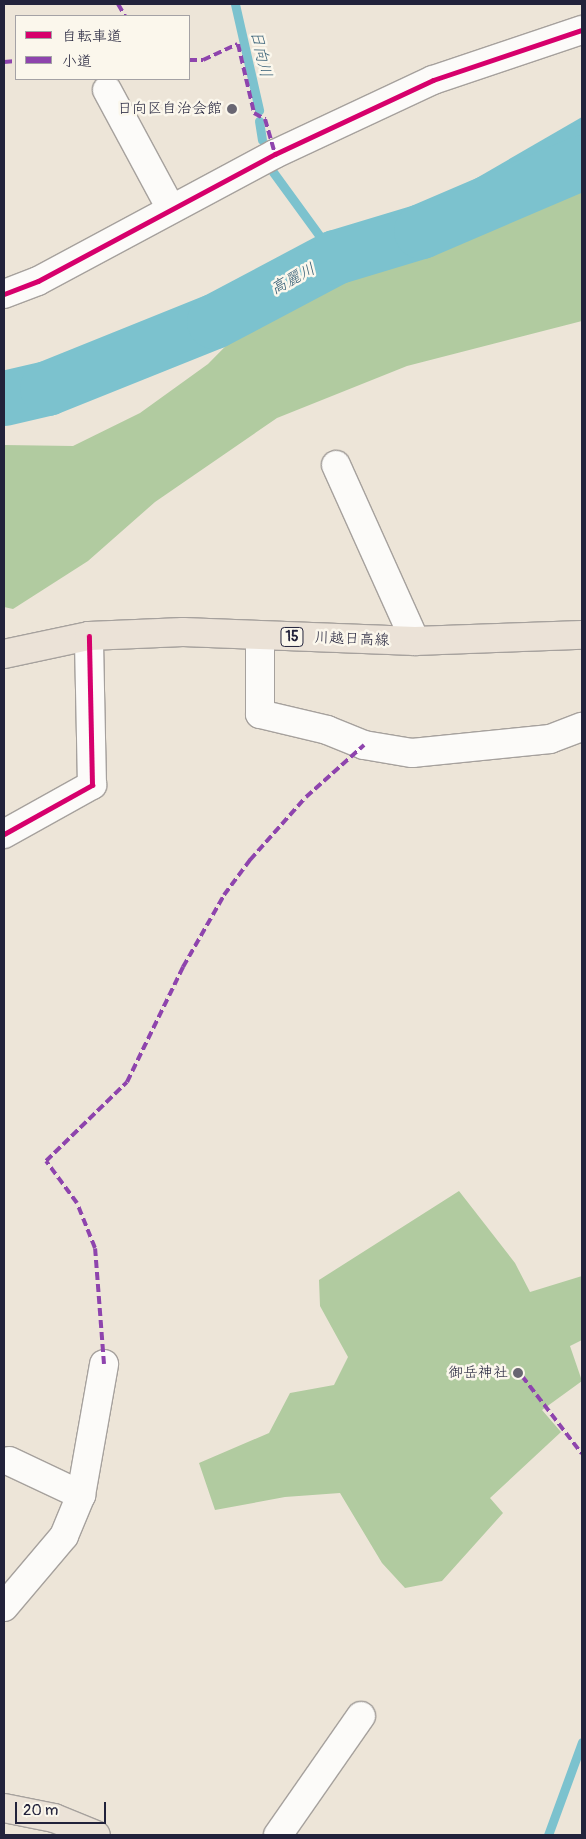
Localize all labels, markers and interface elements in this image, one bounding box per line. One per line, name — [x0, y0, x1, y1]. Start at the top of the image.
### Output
legend — [15, 15, 190, 80]
text: 自転車道 — [62, 27, 122, 46]
water label: 日向川 — [246, 28, 276, 80]
text: 小道 — [62, 52, 92, 71]
place label: 日向区自治会館 — [117, 100, 222, 118]
marker: 日向区自治会館 — [226, 103, 238, 115]
water label: 高麗川 — [267, 259, 319, 299]
road number: 15 — [280, 626, 304, 649]
street label: 川越日高線 — [314, 629, 390, 649]
place label: 御岳神社 — [448, 1364, 508, 1382]
marker: 御岳神社 — [512, 1367, 524, 1379]
scale bar — [18, 1792, 109, 1824]
text: 20 m — [23, 1801, 58, 1820]

